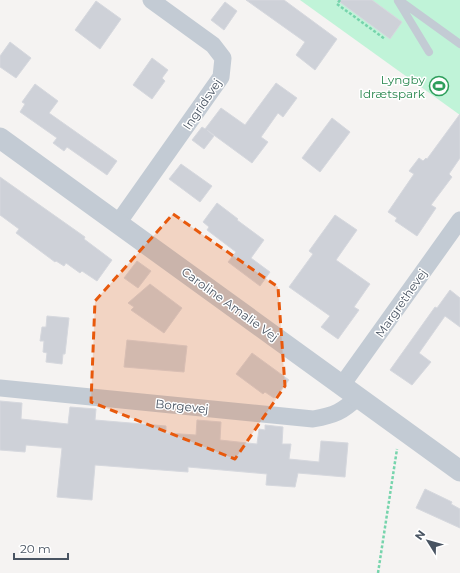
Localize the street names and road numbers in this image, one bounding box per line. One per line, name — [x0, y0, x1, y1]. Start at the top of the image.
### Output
street label: Ingridsvej — [179, 76, 225, 132]
street label: Caroline Amalie Vej — [179, 264, 281, 344]
street label: Margrethevej — [372, 266, 430, 340]
street label: Borgevej — [155, 396, 209, 416]

